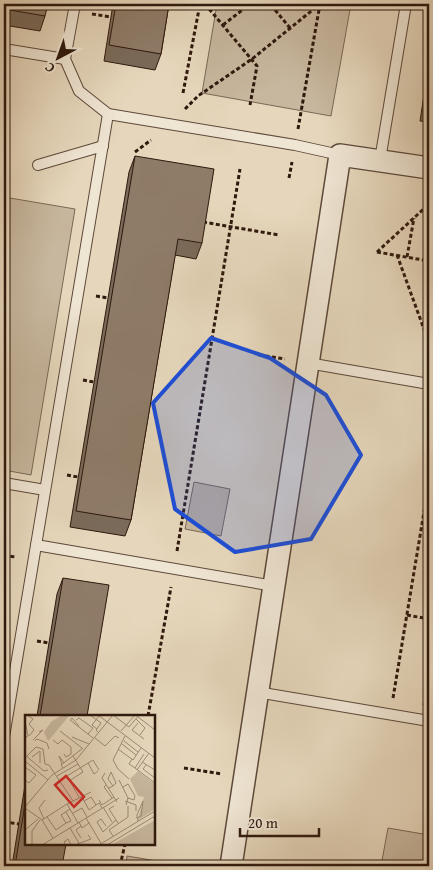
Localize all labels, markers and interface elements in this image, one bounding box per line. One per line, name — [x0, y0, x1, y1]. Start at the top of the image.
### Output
north arrow — [32, 32, 82, 82]
text: С — [40, 58, 59, 78]
inset map — [25, 715, 155, 845]
scale bar — [240, 805, 319, 837]
text: 20 m — [248, 812, 279, 833]

